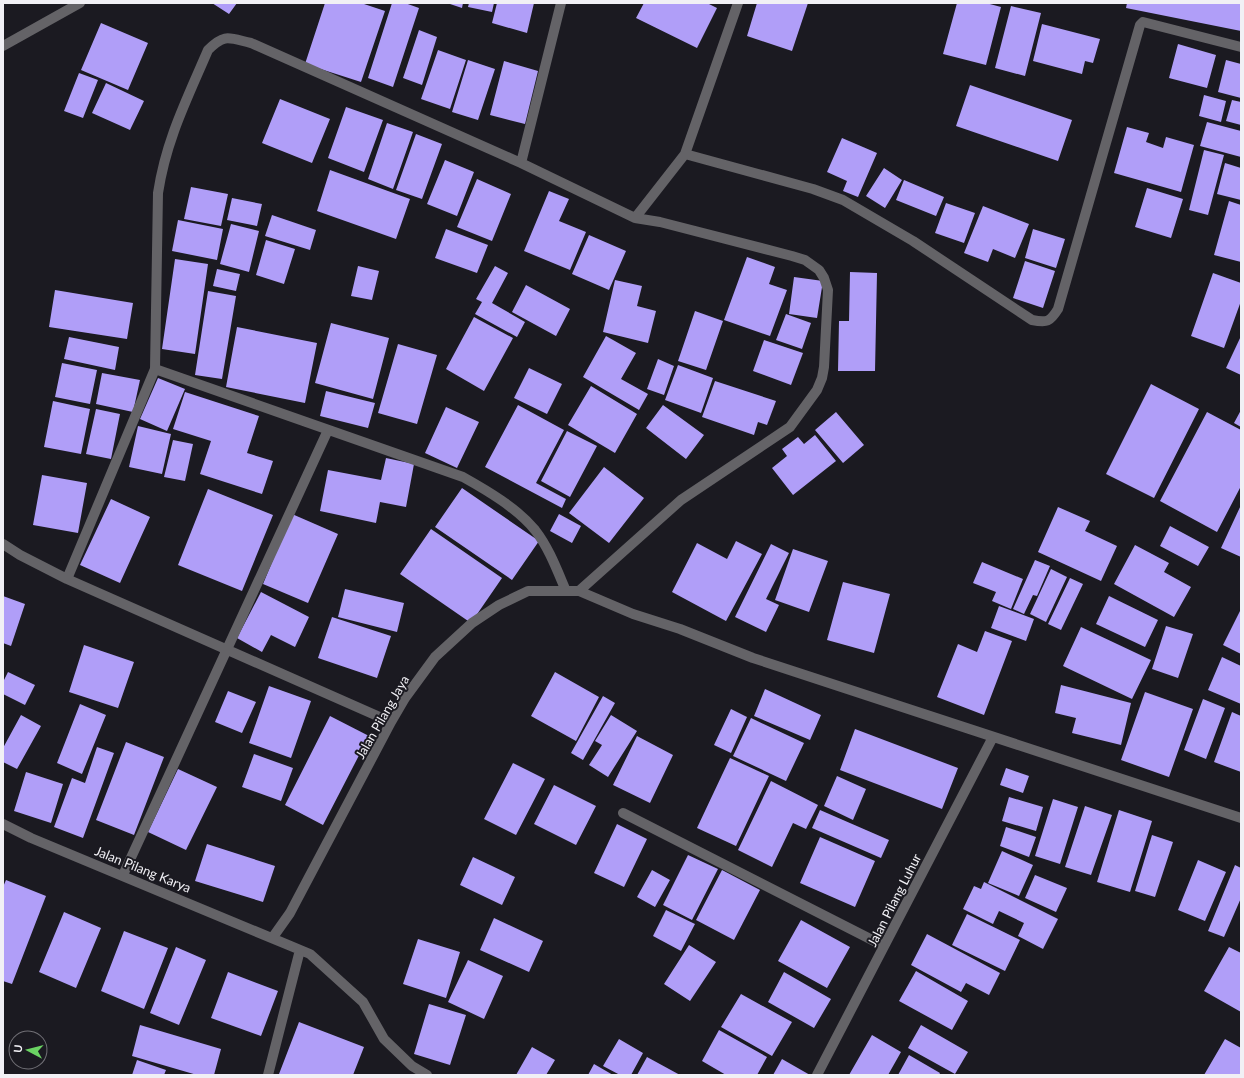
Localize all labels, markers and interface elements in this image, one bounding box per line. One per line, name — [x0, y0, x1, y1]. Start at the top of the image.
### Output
street label: Jalan Pilang Jaya — [352, 672, 412, 762]
street label: Jalan Pilang Karya — [93, 842, 193, 896]
street label: Jalan Pilang Luhur — [864, 851, 924, 949]
north arrow — [8, 1030, 48, 1070]
text: U — [11, 1044, 25, 1054]

